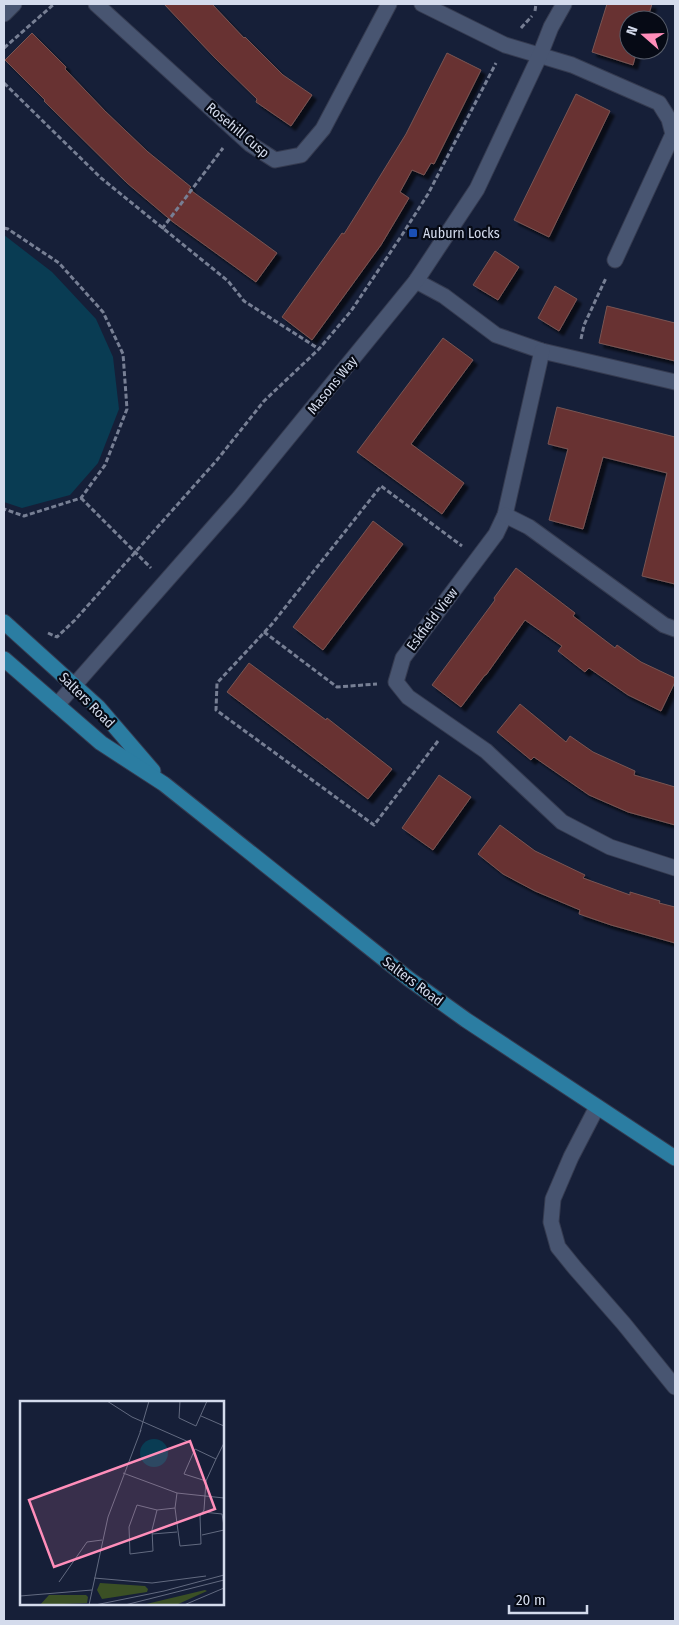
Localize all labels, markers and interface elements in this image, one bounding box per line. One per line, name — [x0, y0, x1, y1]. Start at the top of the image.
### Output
north arrow — [619, 10, 669, 60]
text: N — [623, 24, 642, 38]
street label: Rosehill Cusp — [203, 99, 273, 162]
place label: Auburn Locks — [423, 225, 500, 242]
marker: Auburn Locks — [407, 227, 419, 239]
street label: Masons Way — [304, 352, 361, 418]
street label: Eskfield View — [403, 584, 462, 654]
street label: Salters Road — [55, 669, 118, 732]
street label: Salters Road — [379, 953, 446, 1010]
inset map — [20, 1401, 224, 1605]
scale bar — [509, 1582, 586, 1614]
text: 20 m — [516, 1591, 546, 1609]

